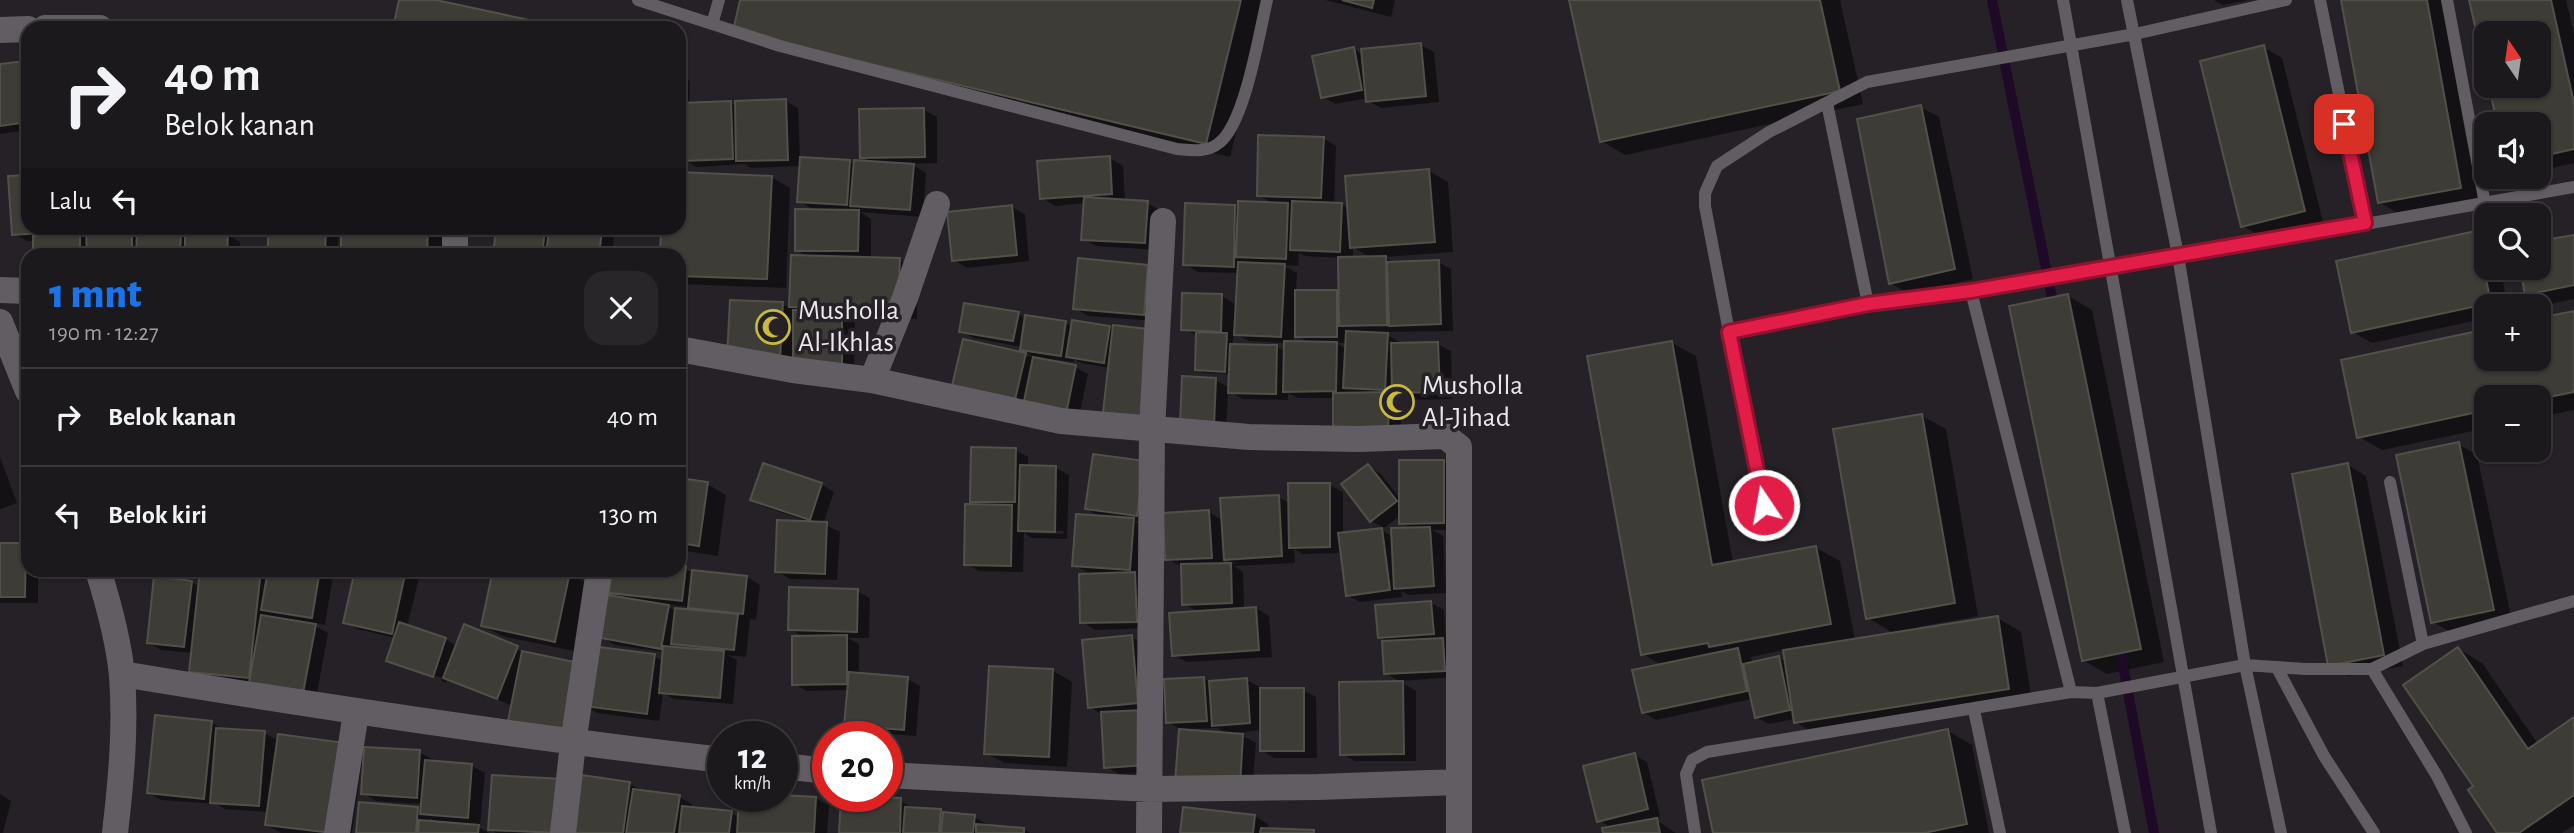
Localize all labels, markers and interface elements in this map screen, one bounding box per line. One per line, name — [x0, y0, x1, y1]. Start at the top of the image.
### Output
north arrow — [2474, 21, 2552, 98]
map controls — [2474, 21, 2551, 462]
icon: right — [49, 49, 140, 140]
text: 40 m — [164, 51, 261, 100]
pin — [2314, 94, 2374, 154]
icon: arrive — [2325, 105, 2363, 143]
text: Belok kanan — [164, 109, 315, 141]
button: sound — [2474, 112, 2551, 189]
icon: left — [106, 182, 144, 220]
text: Lalu — [49, 188, 92, 214]
button: search — [2474, 203, 2551, 280]
button: close — [584, 271, 658, 345]
text: 1 mnt — [49, 273, 142, 315]
button: + — [2474, 294, 2551, 371]
place label: Musholla Al-Ikhlas — [798, 297, 899, 357]
mosque icon: Musholla Al-Ikhlas — [754, 308, 792, 346]
text: 190 m · 12:27 — [49, 322, 159, 345]
place label: Musholla Al-Jihad — [1422, 372, 1523, 432]
mosque icon: Musholla Al-Jihad — [1378, 383, 1416, 421]
button: − — [2474, 385, 2551, 462]
icon: right — [49, 398, 87, 436]
text: Belok kanan — [108, 404, 236, 430]
text: 40 m — [607, 404, 658, 430]
position arrow — [1727, 468, 1801, 542]
icon: left — [49, 496, 87, 534]
text: Belok kiri — [108, 502, 207, 528]
text: 130 m — [600, 502, 658, 528]
speed limit sign: 20 — [812, 721, 903, 812]
text: 12 — [738, 740, 767, 775]
text: km/h — [734, 775, 771, 793]

